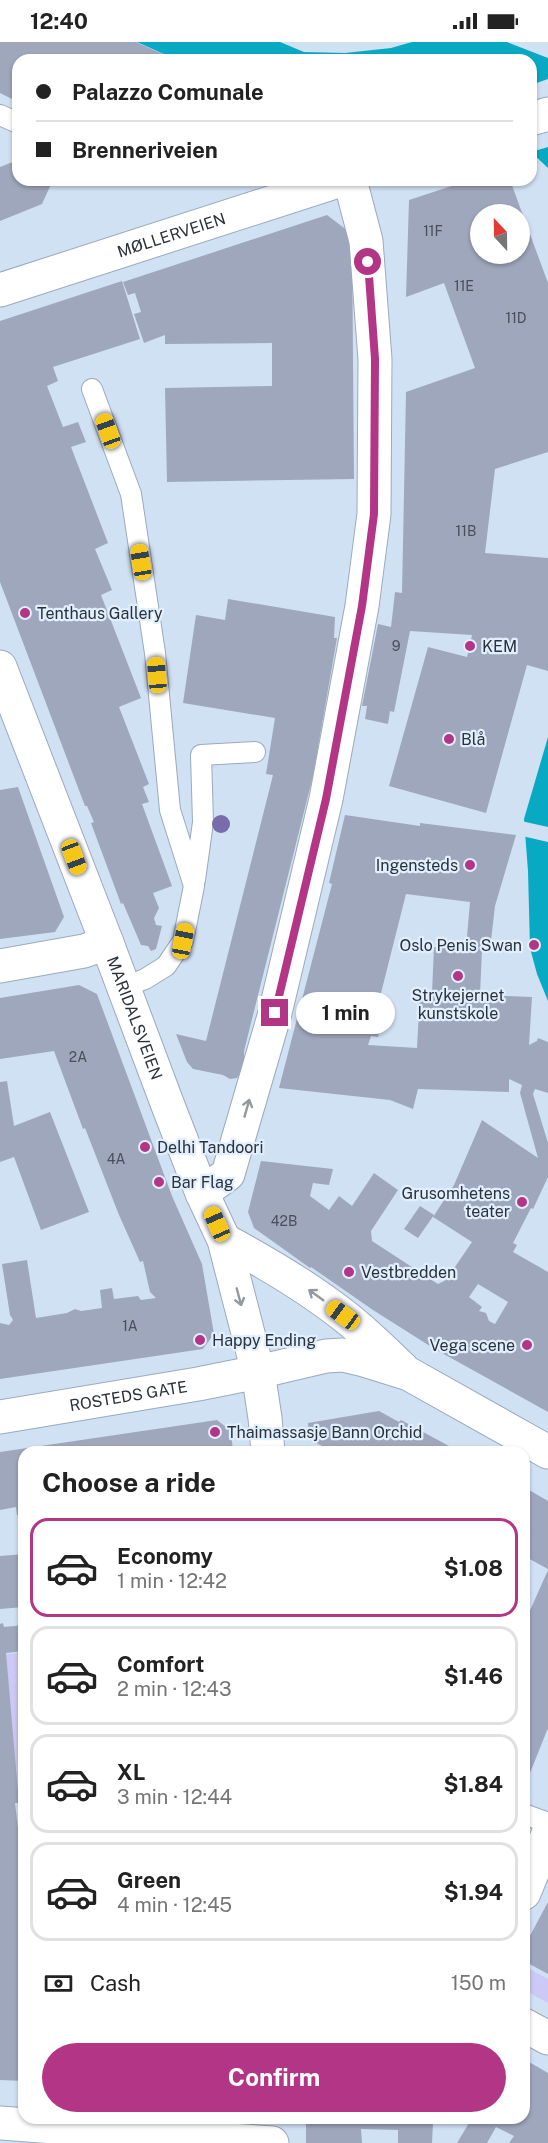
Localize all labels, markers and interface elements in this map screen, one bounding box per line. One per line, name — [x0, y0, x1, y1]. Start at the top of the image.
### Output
text: 12:40 — [30, 8, 88, 34]
text: Palazzo Comunale — [72, 79, 264, 105]
text: Brenneriveien — [72, 137, 218, 163]
north arrow — [470, 204, 530, 264]
map controls — [470, 204, 530, 264]
street label: MØLLERVEIEN — [115, 209, 228, 262]
house number: 11F — [423, 223, 443, 239]
route start — [354, 248, 381, 275]
house number: 11E — [454, 278, 474, 294]
house number: 11D — [505, 310, 527, 326]
car — [93, 411, 123, 451]
house number: 11B — [456, 523, 476, 539]
car — [129, 543, 153, 581]
place label: Tenthaus Gallery — [37, 604, 163, 623]
marker: Tenthaus Gallery — [18, 606, 32, 620]
place label: KEM — [482, 637, 517, 656]
house number: 9 — [392, 638, 401, 654]
marker: KEM — [463, 639, 477, 653]
car — [146, 656, 168, 694]
place label: Blå — [461, 730, 485, 749]
marker: Blå — [442, 732, 456, 746]
car — [59, 837, 89, 877]
place label: Ingensteds — [376, 856, 458, 875]
marker: Ingensteds — [463, 858, 477, 872]
car — [171, 922, 195, 960]
place label: Oslo Penis Swan — [400, 936, 522, 955]
marker: Oslo Penis Swan — [527, 938, 541, 952]
street label: MARIDALSVEIEN — [103, 954, 166, 1082]
marker: Strykejernet kunstskole — [451, 969, 465, 983]
place label: Strykejernet kunstskole — [412, 986, 505, 1023]
callout: 1 min — [296, 992, 395, 1034]
route end — [261, 999, 288, 1026]
text: 1 min — [321, 1001, 370, 1025]
house number: 2A — [69, 1049, 87, 1065]
one-way arrow — [242, 1099, 253, 1118]
place label: Delhi Tandoori — [157, 1138, 263, 1157]
marker: Delhi Tandoori — [138, 1140, 152, 1154]
house number: 4A — [107, 1151, 125, 1167]
place label: Bar Flag — [171, 1173, 234, 1192]
marker: Bar Flag — [152, 1175, 166, 1189]
place label: Grusomhetens teater — [402, 1184, 510, 1221]
marker: Grusomhetens teater — [515, 1195, 529, 1209]
car — [201, 1204, 233, 1244]
house number: 42B — [271, 1213, 297, 1229]
place label: Vestbredden — [361, 1263, 456, 1282]
marker: Vestbredden — [342, 1265, 356, 1279]
one-way arrow — [234, 1287, 245, 1306]
one-way arrow — [309, 1289, 325, 1302]
car — [323, 1297, 363, 1333]
house number: 1A — [122, 1318, 138, 1334]
place label: Happy Ending — [212, 1331, 316, 1350]
marker: Happy Ending — [193, 1333, 207, 1347]
place label: Vega scene — [429, 1336, 515, 1355]
marker: Vega scene — [520, 1338, 534, 1352]
street label: ROSTEDS GATE — [68, 1377, 189, 1415]
place label: Thaimassasje Bann Orchid — [227, 1423, 422, 1442]
marker: Thaimassasje Bann Orchid — [208, 1425, 222, 1439]
text: Choose a ride — [42, 1466, 216, 1498]
icon: car — [45, 1541, 99, 1595]
text: Economy — [117, 1543, 213, 1569]
text: $1.08 — [444, 1555, 503, 1581]
text: 1 min · 12:42 — [117, 1569, 227, 1593]
icon: car — [45, 1649, 99, 1703]
text: Comfort — [117, 1651, 204, 1677]
text: $1.46 — [444, 1663, 503, 1689]
text: 2 min · 12:43 — [117, 1677, 232, 1701]
icon: car — [45, 1757, 99, 1811]
text: XL — [117, 1759, 145, 1785]
text: $1.84 — [444, 1771, 503, 1797]
text: 3 min · 12:44 — [117, 1785, 232, 1809]
icon: car — [45, 1865, 99, 1919]
text: Green — [117, 1867, 181, 1893]
text: $1.94 — [444, 1879, 503, 1905]
text: 4 min · 12:45 — [117, 1893, 232, 1917]
icon: cash — [42, 1967, 75, 2000]
text: Cash — [90, 1970, 141, 1996]
text: 150 m — [451, 1971, 506, 1995]
button: Confirm — [42, 2043, 506, 2112]

